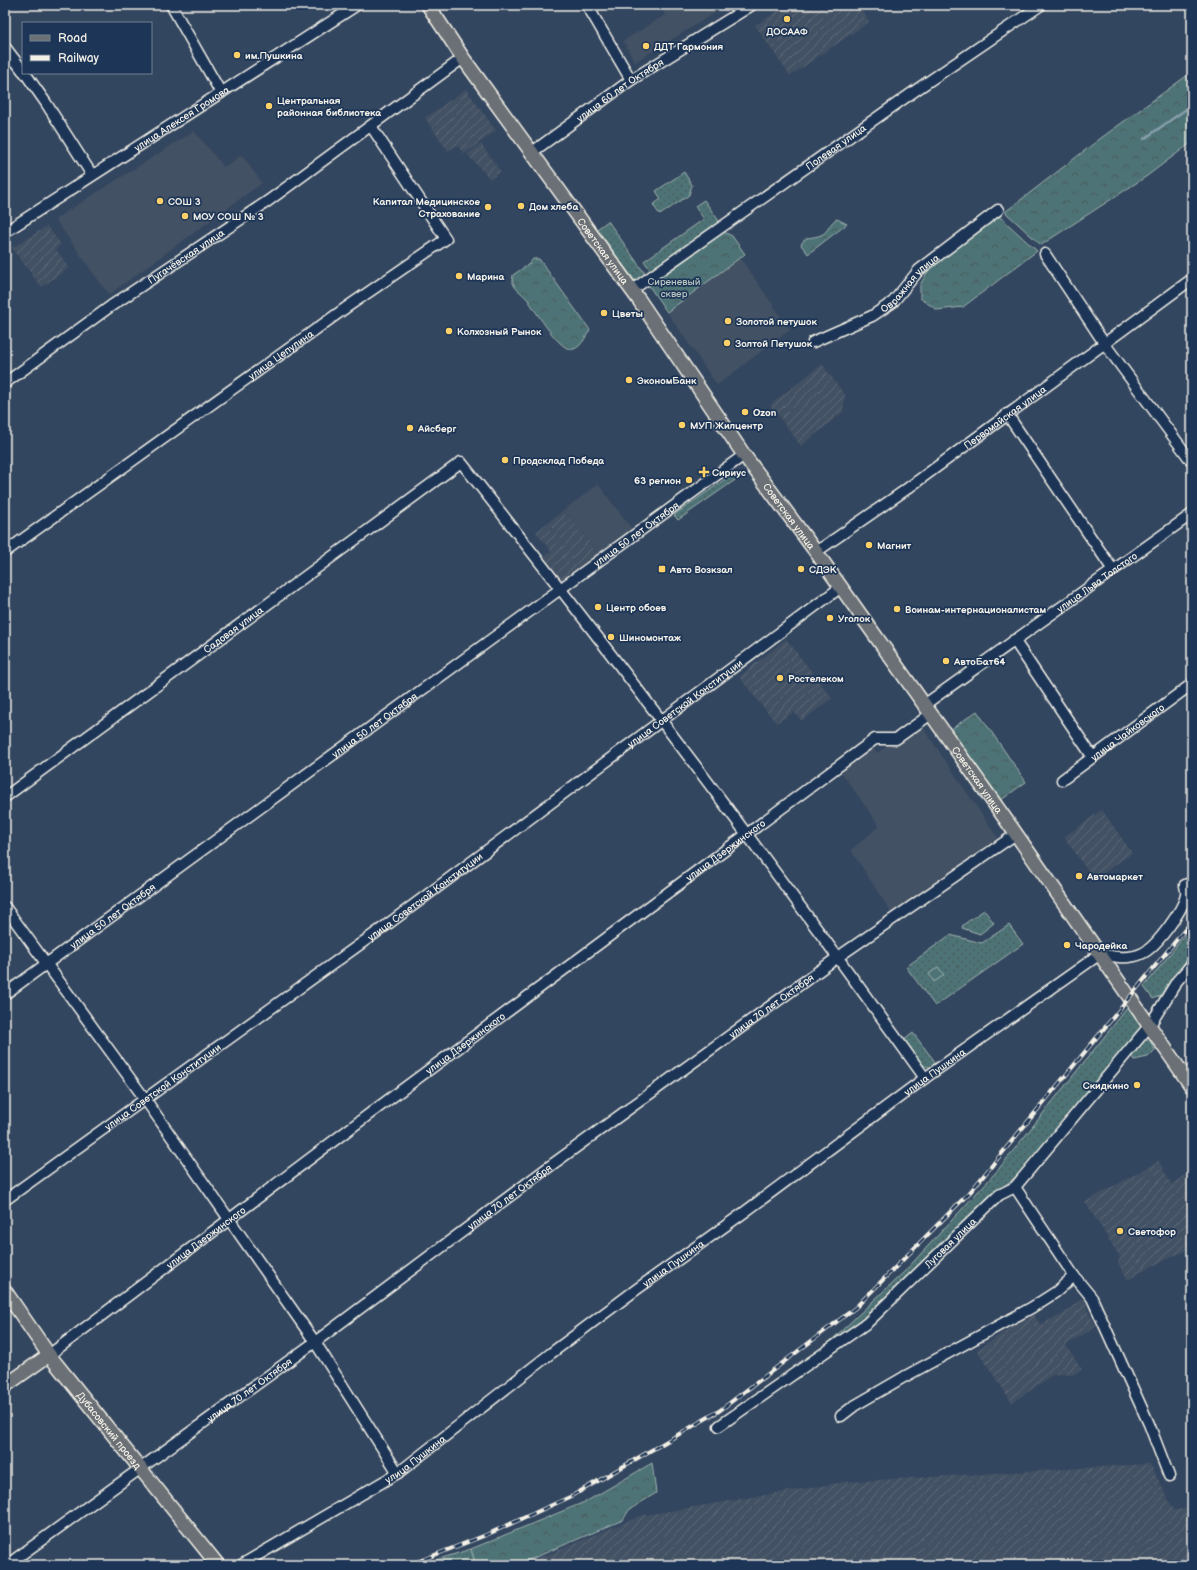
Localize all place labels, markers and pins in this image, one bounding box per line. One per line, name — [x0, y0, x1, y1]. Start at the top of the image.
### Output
marker: ДОСААФ — [782, 14, 792, 24]
place label: ДОСААФ — [766, 26, 808, 38]
marker: ДДТ Гармония — [641, 41, 651, 51]
place label: ДДТ Гармония — [654, 41, 724, 53]
marker: им.Пушкина — [232, 50, 242, 60]
place label: им.Пушкина — [245, 50, 303, 62]
place label: Центральная районная библиотека — [277, 95, 381, 119]
marker: Центральная районная библиотека — [264, 101, 274, 111]
marker: СОШ 3 — [155, 196, 165, 206]
place label: СОШ 3 — [168, 196, 201, 208]
place label: Капитал Медицинское Страхование — [373, 196, 480, 220]
marker: Дом хлеба — [516, 201, 526, 211]
place label: Дом хлеба — [529, 201, 578, 213]
marker: Капитал Медицинское Страхование — [483, 202, 493, 212]
marker: МОУ СОШ № 3 — [180, 211, 190, 221]
place label: МОУ СОШ № 3 — [193, 211, 264, 223]
marker: Марина — [454, 271, 464, 281]
place label: Марина — [467, 271, 505, 283]
marker: Цветы — [599, 308, 609, 318]
place label: Цветы — [612, 308, 643, 320]
marker: Золотой петушок — [723, 316, 733, 326]
place label: Золотой петушок — [736, 316, 817, 328]
marker: Колхозный Рынок — [444, 326, 454, 336]
place label: Колхозный Рынок — [457, 326, 542, 338]
marker: Золтой Петушок — [722, 338, 732, 348]
place label: Золтой Петушок — [735, 338, 813, 350]
marker: ЭкономБанк — [624, 375, 634, 385]
place label: ЭкономБанк — [637, 375, 697, 387]
marker: Ozon — [740, 407, 750, 417]
place label: Ozon — [753, 407, 777, 419]
marker: МУП Жилцентр — [677, 420, 687, 430]
place label: МУП Жилцентр — [690, 420, 763, 432]
marker: Айсберг — [405, 423, 415, 433]
place label: Айсберг — [417, 423, 456, 435]
marker: Продсклад Победа — [500, 455, 510, 465]
place label: Продсклад Победа — [513, 455, 604, 467]
marker: Сириус — [699, 467, 709, 477]
place label: Сириус — [712, 467, 746, 479]
place label: 63 регион — [634, 475, 681, 487]
marker: 63 регион — [684, 475, 694, 485]
marker: Магнит — [864, 540, 874, 550]
place label: Магнит — [877, 540, 912, 552]
marker: Авто Возкзал — [657, 564, 667, 574]
place label: Авто Возкзал — [669, 564, 733, 576]
marker: СДЭК — [796, 564, 806, 574]
place label: СДЭК — [809, 564, 837, 576]
marker: Центр обоев — [593, 602, 603, 612]
place label: Центр обоев — [606, 602, 667, 614]
marker: Воинам-интернационалистам — [892, 604, 902, 614]
place label: Воинам-интернационалистам — [905, 604, 1046, 616]
marker: Уголок — [825, 613, 835, 623]
place label: Уголок — [838, 613, 871, 625]
marker: Шиномонтаж — [606, 632, 616, 642]
place label: Шиномонтаж — [619, 632, 682, 644]
marker: АвтоБат64 — [941, 656, 951, 666]
place label: АвтоБат64 — [953, 656, 1005, 668]
marker: Ростелеком — [775, 673, 785, 683]
place label: Ростелеком — [788, 673, 844, 685]
marker: Автомаркет — [1074, 871, 1084, 881]
place label: Автомаркет — [1086, 871, 1143, 883]
marker: Чародейка — [1062, 940, 1072, 950]
place label: Чародейка — [1075, 940, 1127, 952]
place label: Скидкино — [1083, 1080, 1130, 1092]
marker: Скидкино — [1132, 1080, 1142, 1090]
marker: Светофор — [1115, 1226, 1125, 1236]
place label: Светофор — [1128, 1226, 1176, 1238]

